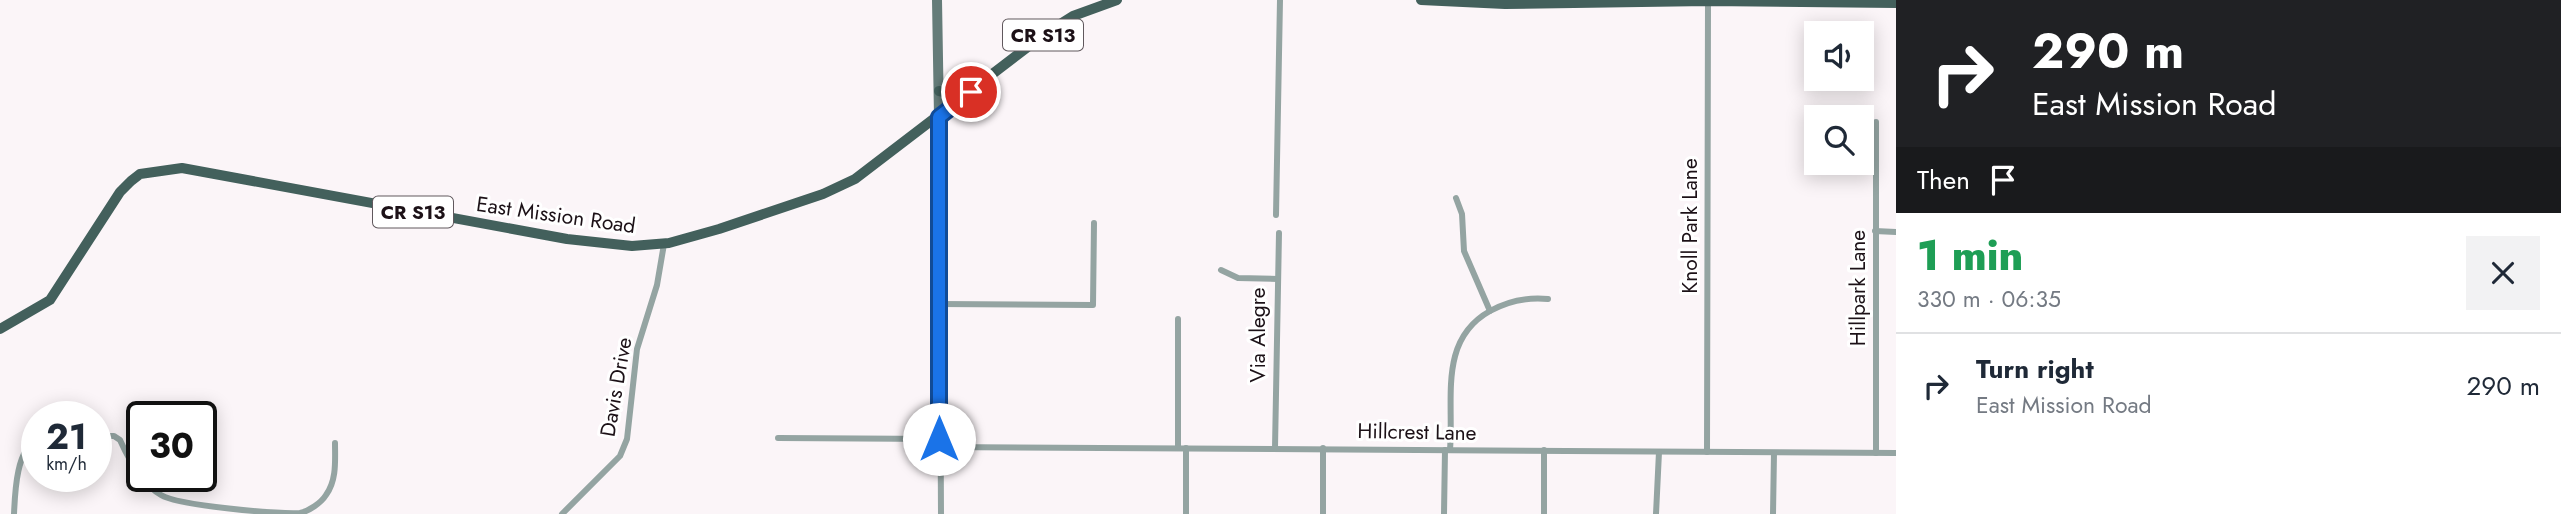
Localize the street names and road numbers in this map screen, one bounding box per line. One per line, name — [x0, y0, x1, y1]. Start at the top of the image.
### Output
road number: CR S13 — [1003, 20, 1083, 50]
street label: Knoll Park Lane — [1675, 158, 1705, 294]
street label: East Mission Road — [474, 189, 638, 241]
road number: CR S13 — [373, 196, 453, 228]
street label: Hillpark Lane — [1843, 230, 1873, 346]
street label: Via Alegre — [1243, 287, 1273, 382]
street label: Davis Drive — [593, 335, 640, 439]
street label: Hillcrest Lane — [1357, 416, 1477, 448]

